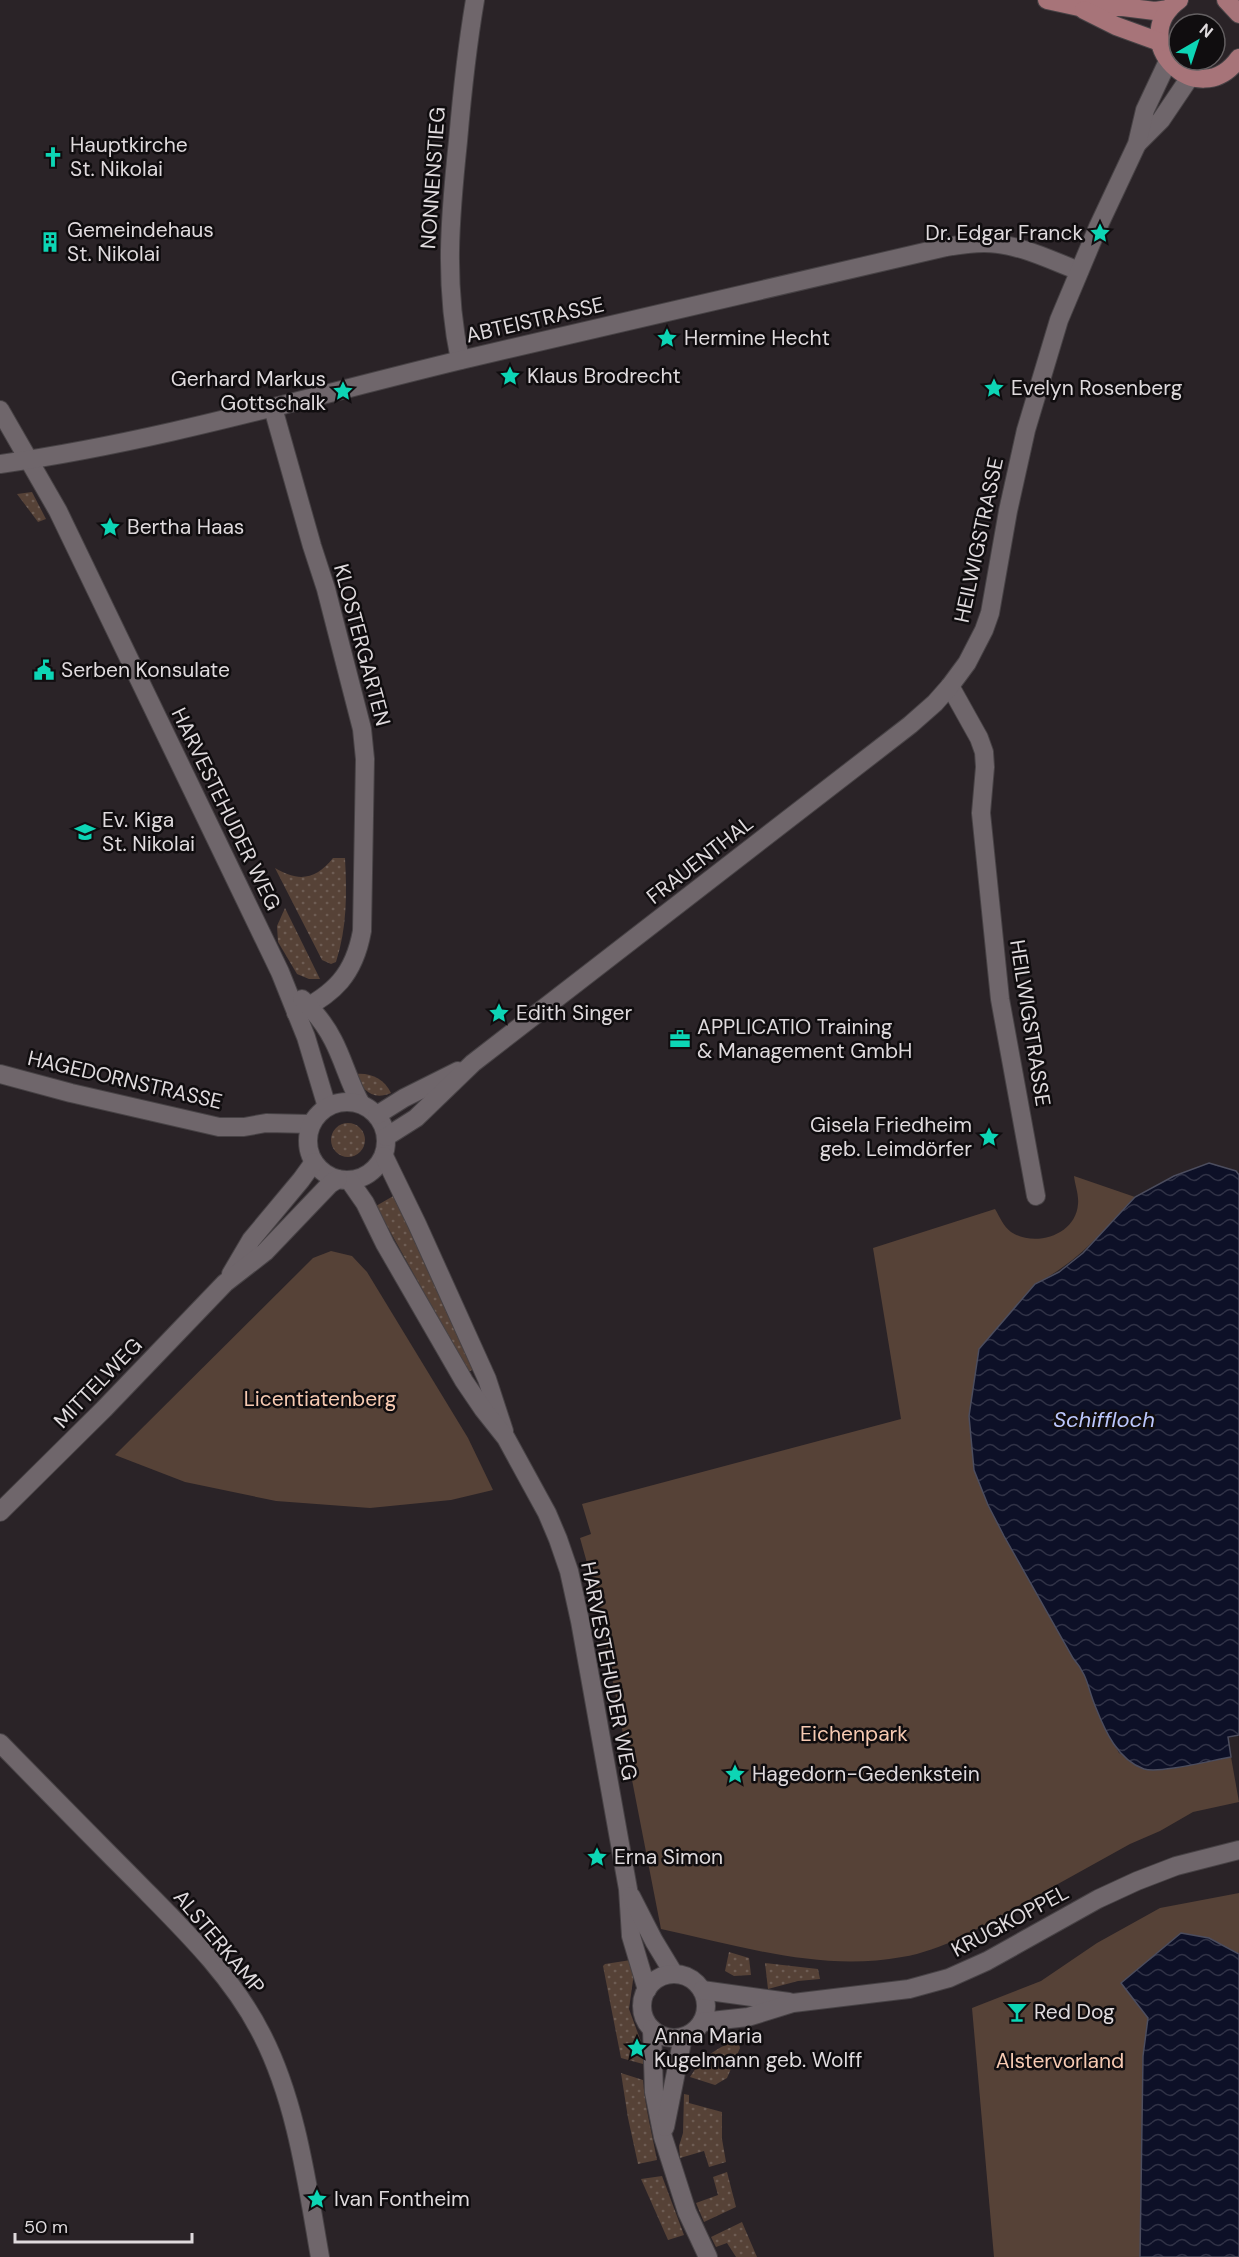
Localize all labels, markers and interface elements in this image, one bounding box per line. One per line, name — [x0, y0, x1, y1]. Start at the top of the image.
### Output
north arrow — [1167, 12, 1227, 72]
text: N — [1195, 19, 1217, 43]
street label: NONNENSTIEG — [414, 106, 452, 250]
place label: Hauptkirche St. Nikolai — [70, 131, 188, 183]
church icon: Hauptkirche St. Nikolai — [41, 145, 65, 169]
place label: Gemeindehaus St. Nikolai — [67, 216, 214, 268]
place label: Dr. Edgar Franck — [925, 219, 1083, 247]
place icon: Dr. Edgar Franck — [1088, 221, 1112, 245]
building icon: Gemeindehaus St. Nikolai — [38, 230, 62, 254]
street label: ABTEISTRASSE — [463, 290, 607, 350]
place label: Hermine Hecht — [684, 324, 830, 352]
place icon: Hermine Hecht — [655, 326, 679, 350]
place label: Klaus Brodrecht — [527, 362, 681, 390]
place icon: Klaus Brodrecht — [498, 364, 522, 388]
place label: Gerhard Markus Gottschalk — [171, 365, 326, 417]
place label: Evelyn Rosenberg — [1011, 374, 1183, 402]
place icon: Evelyn Rosenberg — [982, 376, 1006, 400]
place icon: Gerhard Markus Gottschalk — [331, 379, 355, 403]
street label: HEILWIGSTRASSE — [948, 455, 1010, 625]
place label: Bertha Haas — [127, 513, 244, 541]
place icon: Bertha Haas — [98, 515, 122, 539]
street label: KLOSTERGARTEN — [327, 561, 397, 729]
place label: Serben Konsulate — [61, 656, 230, 684]
public building icon: Serben Konsulate — [32, 658, 56, 682]
street label: HARVESTEHUDER WEG — [165, 703, 287, 915]
place label: Ev. Kiga St. Nikolai — [102, 806, 195, 858]
street label: FRAUENTHAL — [641, 809, 759, 911]
school or university icon: Ev. Kiga St. Nikolai — [73, 820, 97, 844]
street label: HEILWIGSTRASSE — [1003, 938, 1057, 1108]
place label: Edith Singer — [516, 999, 632, 1027]
place icon: Edith Singer — [487, 1001, 511, 1025]
place label: APPLICATIO Training & Management GmbH — [697, 1013, 912, 1065]
office icon: APPLICATIO Training & Management GmbH — [668, 1027, 692, 1051]
street label: HAGEDORNSTRASSE — [25, 1044, 225, 1116]
place label: Gisela Friedheim geb. Leimdörfer — [810, 1111, 972, 1163]
place icon: Gisela Friedheim geb. Leimdörfer — [977, 1125, 1001, 1149]
street label: MITTELWEG — [48, 1332, 148, 1434]
park label: Licentiatenberg — [244, 1385, 397, 1413]
water label: Schiffloch — [1053, 1405, 1155, 1434]
street label: HARVESTEHUDER WEG — [574, 1559, 644, 1783]
park label: Eichenpark — [800, 1720, 908, 1748]
place label: Hagedorn-Gedenkstein — [752, 1760, 980, 1788]
place icon: Hagedorn-Gedenkstein — [723, 1762, 747, 1786]
place label: Erna Simon — [614, 1843, 723, 1871]
place icon: Erna Simon — [585, 1845, 609, 1869]
street label: KRUGKOPPEL — [946, 1878, 1074, 1964]
street label: ALSTERKAMP — [167, 1884, 271, 2000]
place label: Red Dog — [1034, 1998, 1115, 2026]
bar icon: Red Dog — [1005, 2000, 1029, 2024]
place label: Anna Maria Kugelmann geb. Wolff — [654, 2022, 862, 2074]
place icon: Anna Maria Kugelmann geb. Wolff — [625, 2036, 649, 2060]
park label: Alstervorland — [996, 2047, 1124, 2075]
place label: Ivan Fontheim — [334, 2185, 470, 2213]
place icon: Ivan Fontheim — [305, 2187, 329, 2211]
scale bar — [15, 2206, 192, 2244]
text: 50 m — [24, 2215, 68, 2239]

